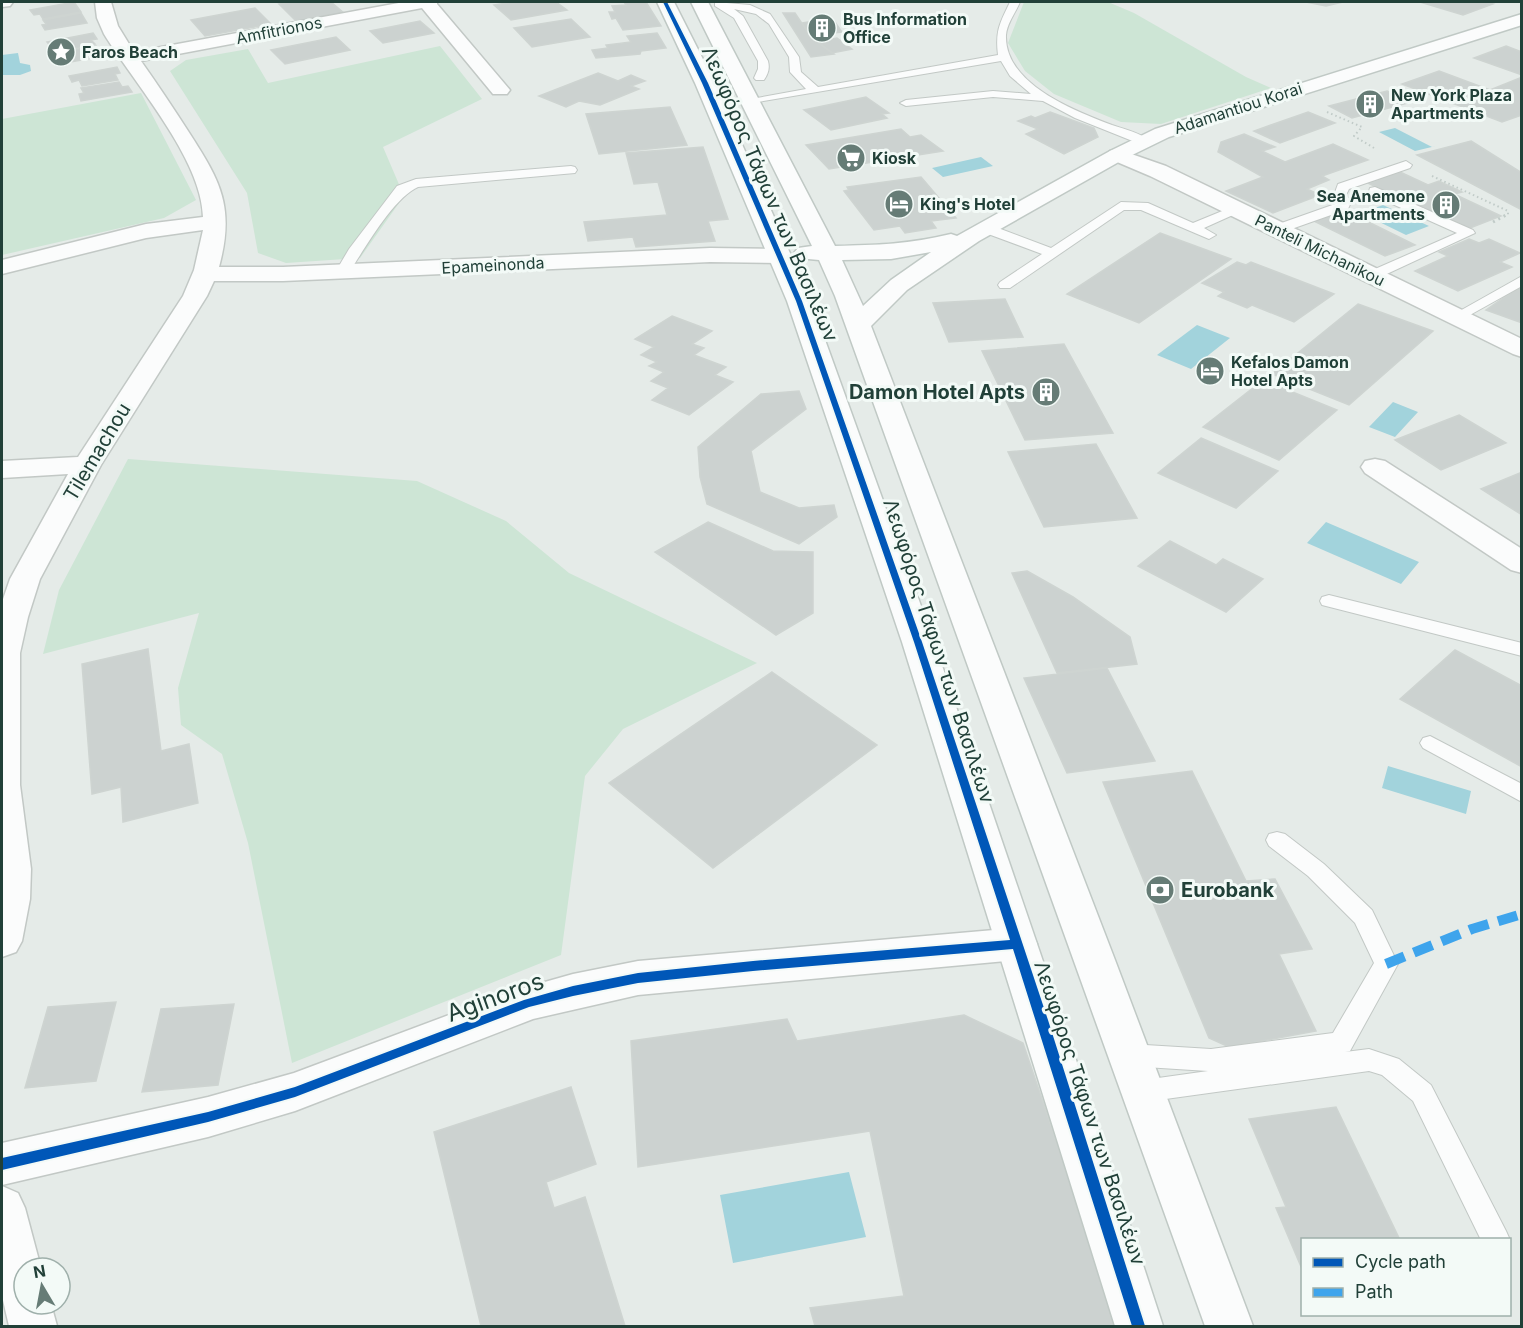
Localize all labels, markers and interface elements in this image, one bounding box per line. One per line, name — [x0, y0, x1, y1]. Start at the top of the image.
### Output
place label: Bus Information Office — [843, 9, 967, 47]
street label: Amfitrionos — [234, 12, 324, 48]
building icon: Bus Information Office — [806, 12, 838, 44]
place icon: Faros Beach — [45, 36, 77, 68]
place label: Faros Beach — [82, 42, 178, 62]
street label: Λεωφόρος Τάφων των Βασιλέων — [697, 43, 843, 346]
street label: Adamantiou Korai — [1171, 78, 1305, 138]
place label: New York Plaza Apartments — [1391, 85, 1512, 123]
building icon: New York Plaza Apartments — [1354, 88, 1386, 120]
supermarket icon: Kiosk — [835, 142, 867, 174]
place label: Kiosk — [872, 148, 917, 168]
place label: Sea Anemone Apartments — [1316, 186, 1425, 224]
hotel icon: King's Hotel — [883, 188, 915, 220]
building icon: Sea Anemone Apartments — [1430, 189, 1462, 221]
place label: King's Hotel — [920, 194, 1015, 214]
street label: Panteli Michanikou — [1252, 210, 1388, 290]
street label: Epameinonda — [441, 252, 545, 278]
place label: Kefalos Damon Hotel Apts — [1231, 352, 1349, 390]
hotel icon: Kefalos Damon Hotel Apts — [1194, 355, 1226, 387]
building icon: Damon Hotel Apts — [1030, 376, 1062, 408]
place label: Damon Hotel Apts — [849, 380, 1025, 404]
street label: Tilemachou — [58, 399, 136, 505]
street label: Λεωφόρος Τάφων των Βασιλέων — [878, 496, 1000, 806]
bank icon: Eurobank — [1144, 874, 1176, 906]
place label: Eurobank — [1181, 878, 1274, 902]
street label: Λεωφόρος Τάφων των Βασιλέων — [1029, 958, 1151, 1268]
street label: Aginoros — [442, 966, 548, 1028]
legend — [1301, 1238, 1511, 1316]
text: Cycle path — [1355, 1251, 1446, 1272]
north arrow — [12, 1256, 72, 1316]
text: N — [32, 1260, 47, 1282]
text: Path — [1355, 1281, 1393, 1302]

